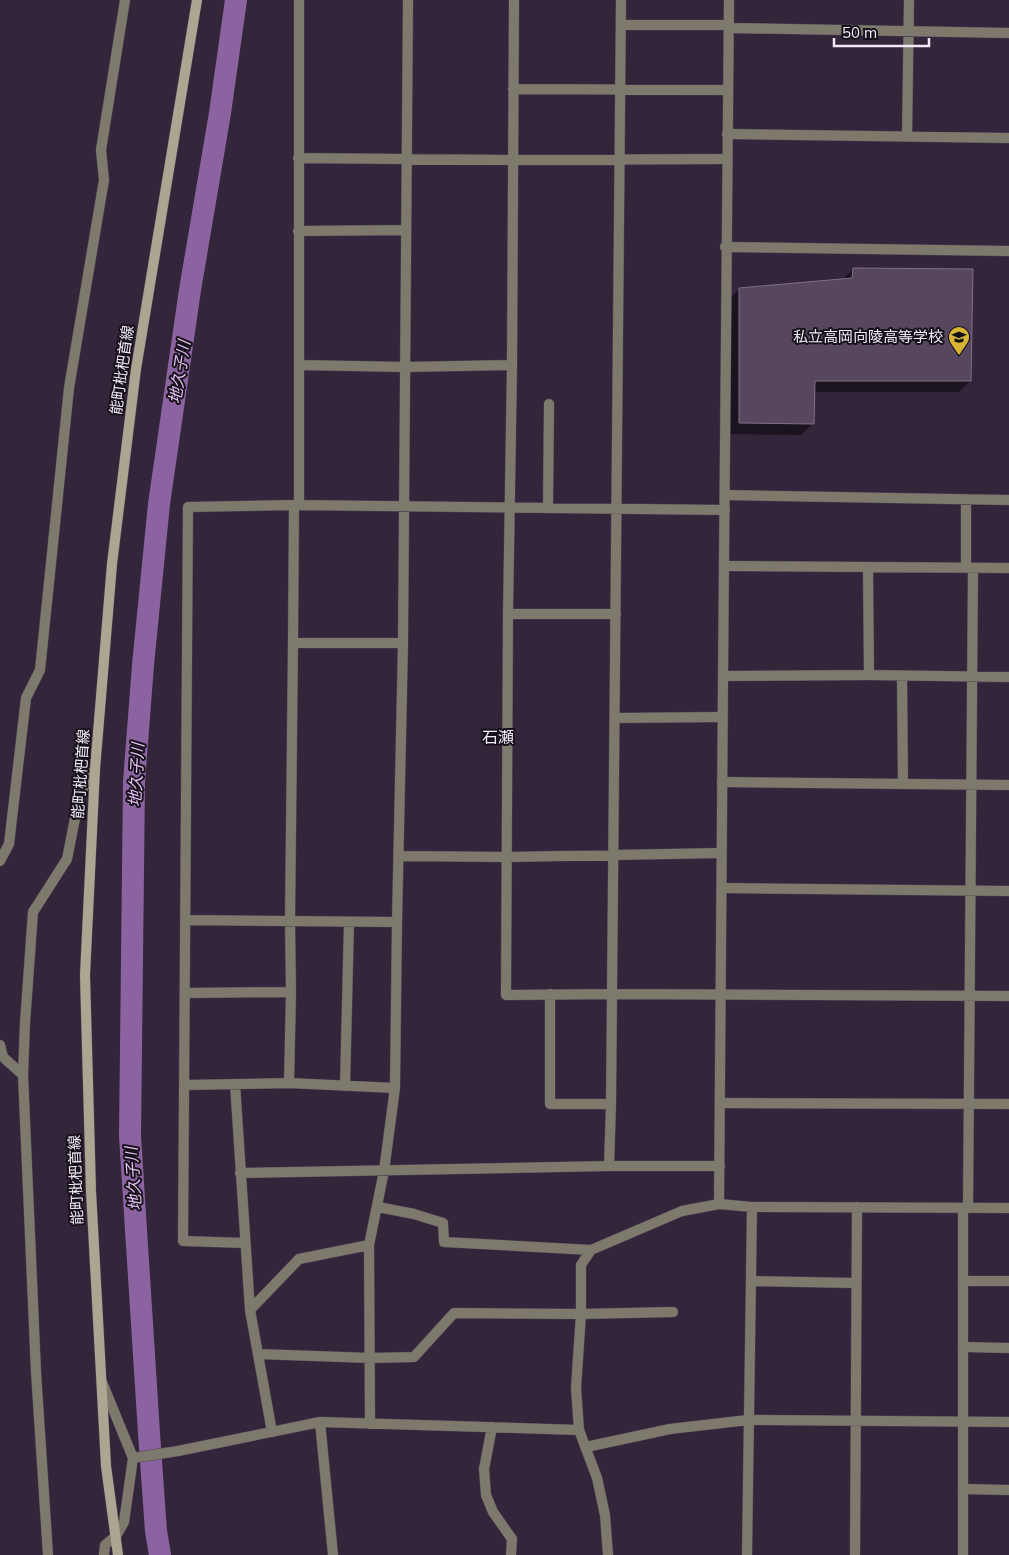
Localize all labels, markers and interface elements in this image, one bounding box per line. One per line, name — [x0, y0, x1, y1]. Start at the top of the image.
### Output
scale bar — [834, 15, 929, 47]
text: 50 m — [842, 23, 877, 42]
street label: 能町枇杷首線 — [106, 324, 137, 416]
school or university icon: 私立高岡向陵高等学校 — [947, 325, 971, 356]
place label: 私立高岡向陵高等学校 — [793, 327, 943, 346]
water label: 地久子川 — [164, 337, 194, 405]
district label: 石瀬 — [482, 727, 514, 747]
street label: 能町枇杷首線 — [68, 728, 93, 820]
water label: 地久子川 — [124, 741, 148, 807]
street label: 能町枇杷首線 — [64, 1135, 87, 1225]
water label: 地久子川 — [121, 1144, 145, 1212]

